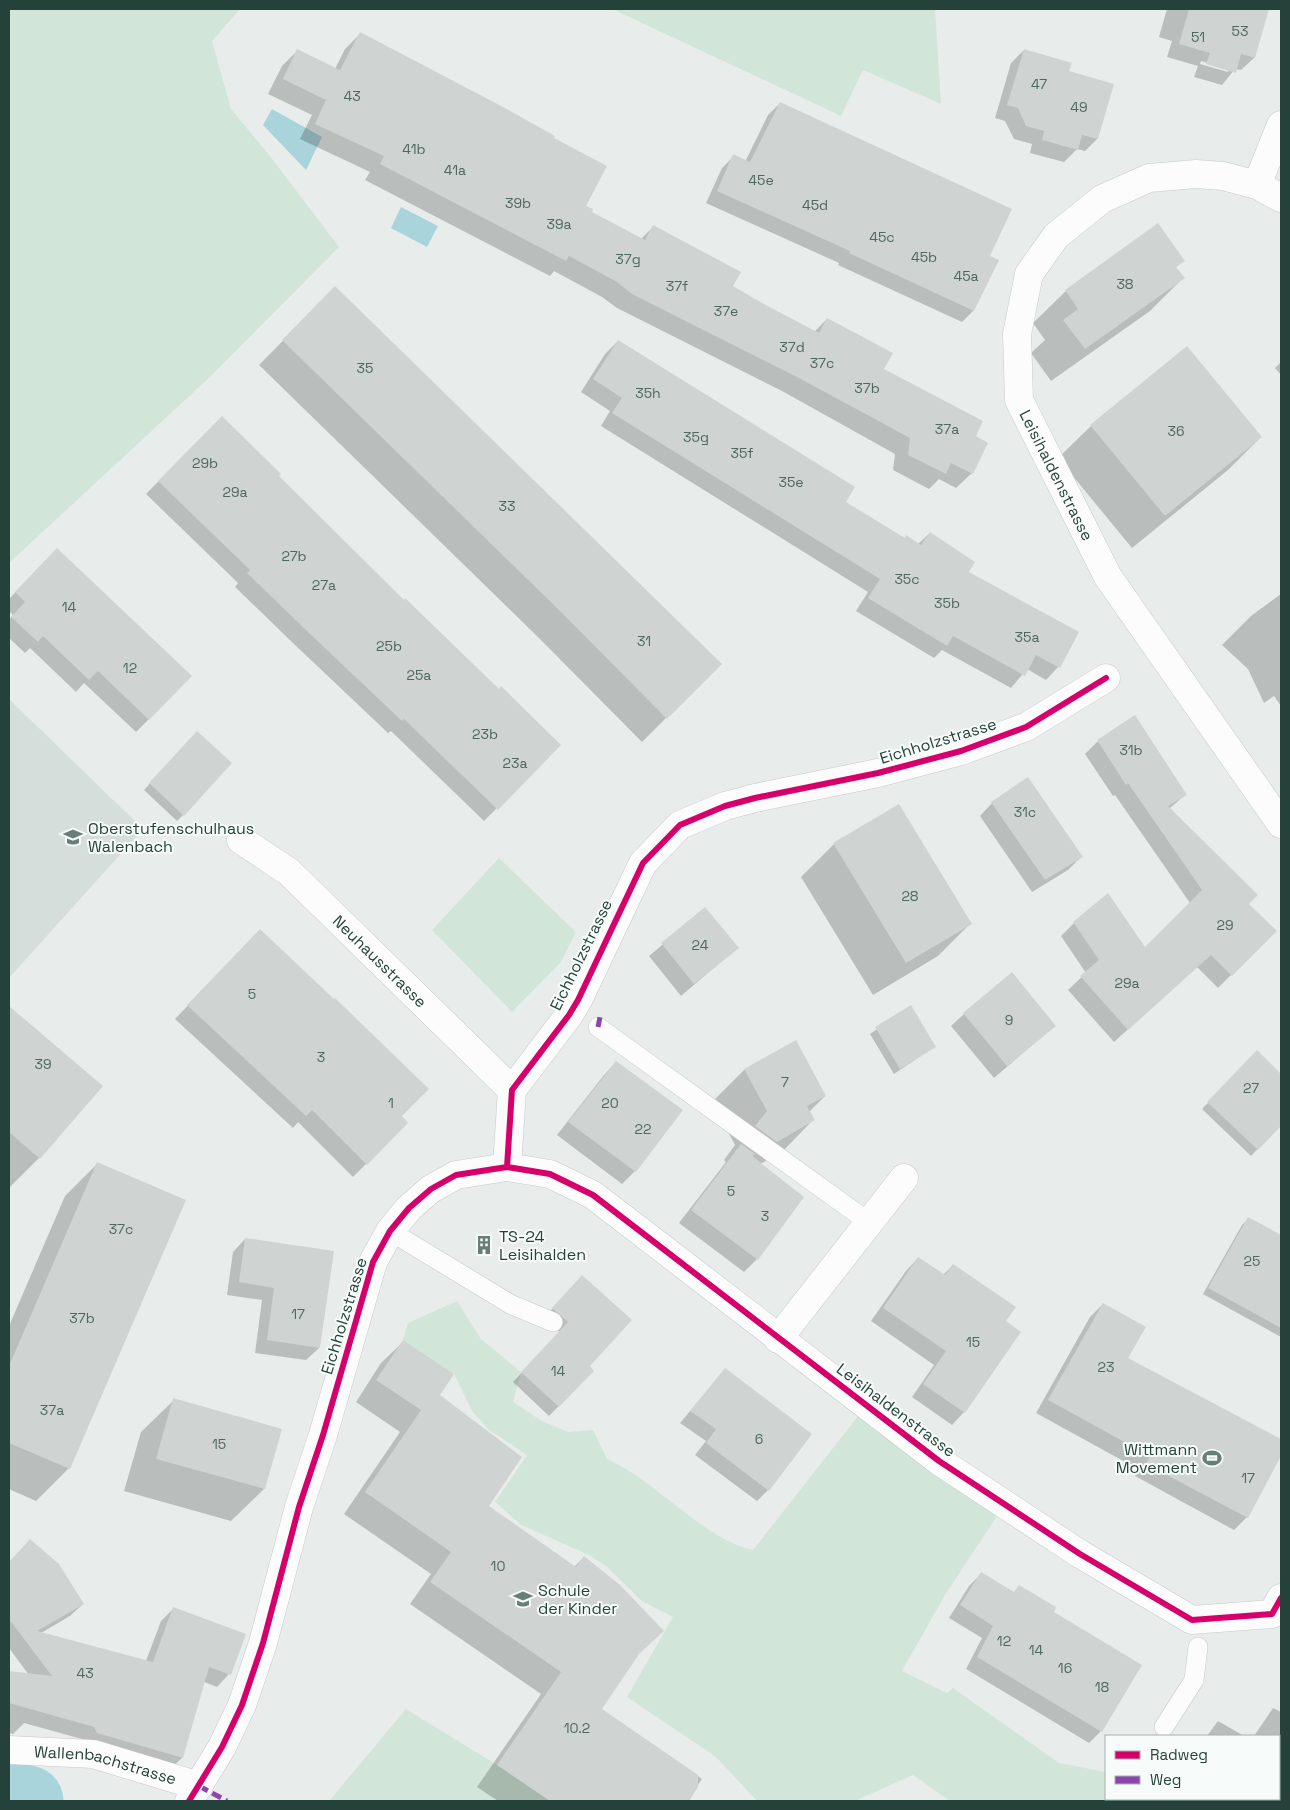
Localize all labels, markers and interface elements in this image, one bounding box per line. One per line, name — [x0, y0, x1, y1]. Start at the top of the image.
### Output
house number: 53 — [1232, 22, 1248, 40]
house number: 51 — [1191, 28, 1205, 46]
house number: 47 — [1031, 75, 1047, 93]
house number: 43 — [343, 87, 361, 105]
house number: 49 — [1070, 98, 1088, 116]
house number: 41b — [402, 140, 426, 158]
house number: 41a — [444, 161, 466, 179]
house number: 45e — [748, 171, 774, 189]
house number: 39b — [505, 194, 531, 212]
house number: 45d — [802, 196, 828, 214]
house number: 39a — [546, 215, 572, 233]
house number: 45c — [869, 228, 895, 246]
house number: 45b — [911, 248, 937, 266]
house number: 37g — [615, 250, 641, 268]
house number: 45a — [953, 267, 979, 285]
house number: 38 — [1116, 275, 1134, 293]
house number: 37f — [666, 277, 688, 295]
house number: 37e — [714, 302, 738, 320]
house number: 37d — [779, 338, 805, 356]
house number: 37c — [810, 354, 834, 372]
house number: 35 — [357, 359, 373, 377]
house number: 37b — [854, 379, 880, 397]
house number: 35h — [635, 384, 661, 402]
street label: Leisihaldenstrasse — [1015, 406, 1098, 544]
house number: 37a — [935, 420, 959, 438]
house number: 36 — [1167, 422, 1185, 440]
house number: 35g — [683, 428, 709, 446]
house number: 35f — [730, 444, 754, 462]
house number: 29b — [192, 454, 218, 472]
house number: 35e — [778, 473, 804, 491]
house number: 29a — [222, 483, 248, 501]
house number: 33 — [499, 497, 515, 515]
house number: 27b — [281, 547, 307, 565]
house number: 35c — [894, 570, 920, 588]
house number: 27a — [312, 576, 336, 594]
house number: 35b — [934, 594, 960, 612]
house number: 14 — [62, 598, 77, 616]
house number: 35a — [1015, 628, 1039, 646]
house number: 31 — [637, 632, 651, 650]
house number: 25b — [376, 637, 402, 655]
house number: 12 — [123, 659, 137, 677]
house number: 25a — [407, 666, 431, 684]
street label: Eichholzstrasse — [877, 713, 999, 769]
house number: 23b — [472, 725, 498, 743]
house number: 31b — [1119, 741, 1143, 759]
house number: 23a — [503, 754, 527, 772]
house number: 31c — [1014, 803, 1036, 821]
place label: Oberstufenschulhaus Walenbach — [88, 818, 254, 857]
school or university icon: Oberstufenschulhaus Walenbach — [62, 826, 84, 848]
house number: 28 — [901, 887, 919, 905]
street label: Eichholzstrasse — [545, 896, 617, 1014]
street label: Neuhausstrasse — [328, 910, 432, 1012]
house number: 29 — [1217, 916, 1233, 934]
house number: 24 — [692, 936, 709, 954]
house number: 29a — [1114, 974, 1140, 992]
house number: 5 — [248, 985, 256, 1003]
house number: 9 — [1005, 1011, 1013, 1029]
house number: 3 — [317, 1048, 325, 1066]
house number: 39 — [34, 1055, 52, 1073]
house number: 7 — [781, 1073, 789, 1091]
house number: 27 — [1243, 1079, 1259, 1097]
house number: 1 — [388, 1094, 394, 1112]
house number: 20 — [601, 1094, 619, 1112]
house number: 22 — [635, 1120, 651, 1138]
house number: 5 — [727, 1182, 735, 1200]
house number: 3 — [761, 1207, 769, 1225]
house number: 37c — [109, 1220, 133, 1238]
place label: TS-24 Leisihalden — [499, 1226, 586, 1265]
building icon: TS-24 Leisihalden — [473, 1234, 495, 1256]
house number: 25 — [1244, 1252, 1260, 1270]
street label: Eichholzstrasse — [316, 1255, 372, 1377]
house number: 17 — [291, 1305, 305, 1323]
house number: 37b — [69, 1309, 95, 1327]
house number: 15 — [966, 1333, 980, 1351]
street label: Leisihaldenstrasse — [832, 1358, 960, 1462]
house number: 23 — [1098, 1358, 1114, 1376]
house number: 14 — [551, 1362, 566, 1380]
house number: 37a — [40, 1401, 64, 1419]
house number: 6 — [755, 1430, 763, 1448]
house number: 15 — [212, 1435, 226, 1453]
place label: Wittmann Movement — [1116, 1439, 1197, 1478]
sports icon: Wittmann Movement — [1201, 1447, 1223, 1469]
house number: 17 — [1241, 1469, 1255, 1487]
house number: 10 — [491, 1557, 505, 1575]
place label: Schule der Kinder — [538, 1580, 617, 1619]
school or university icon: Schule der Kinder — [512, 1588, 534, 1610]
house number: 12 — [997, 1632, 1011, 1650]
house number: 14 — [1029, 1641, 1044, 1659]
house number: 16 — [1058, 1659, 1072, 1677]
house number: 43 — [76, 1664, 94, 1682]
house number: 18 — [1095, 1678, 1110, 1696]
house number: 10.2 — [564, 1719, 590, 1737]
legend — [1105, 1735, 1280, 1800]
street label: Wallenbachstrasse — [34, 1741, 179, 1789]
text: Radweg — [1150, 1745, 1208, 1764]
text: Weg — [1150, 1770, 1181, 1789]

